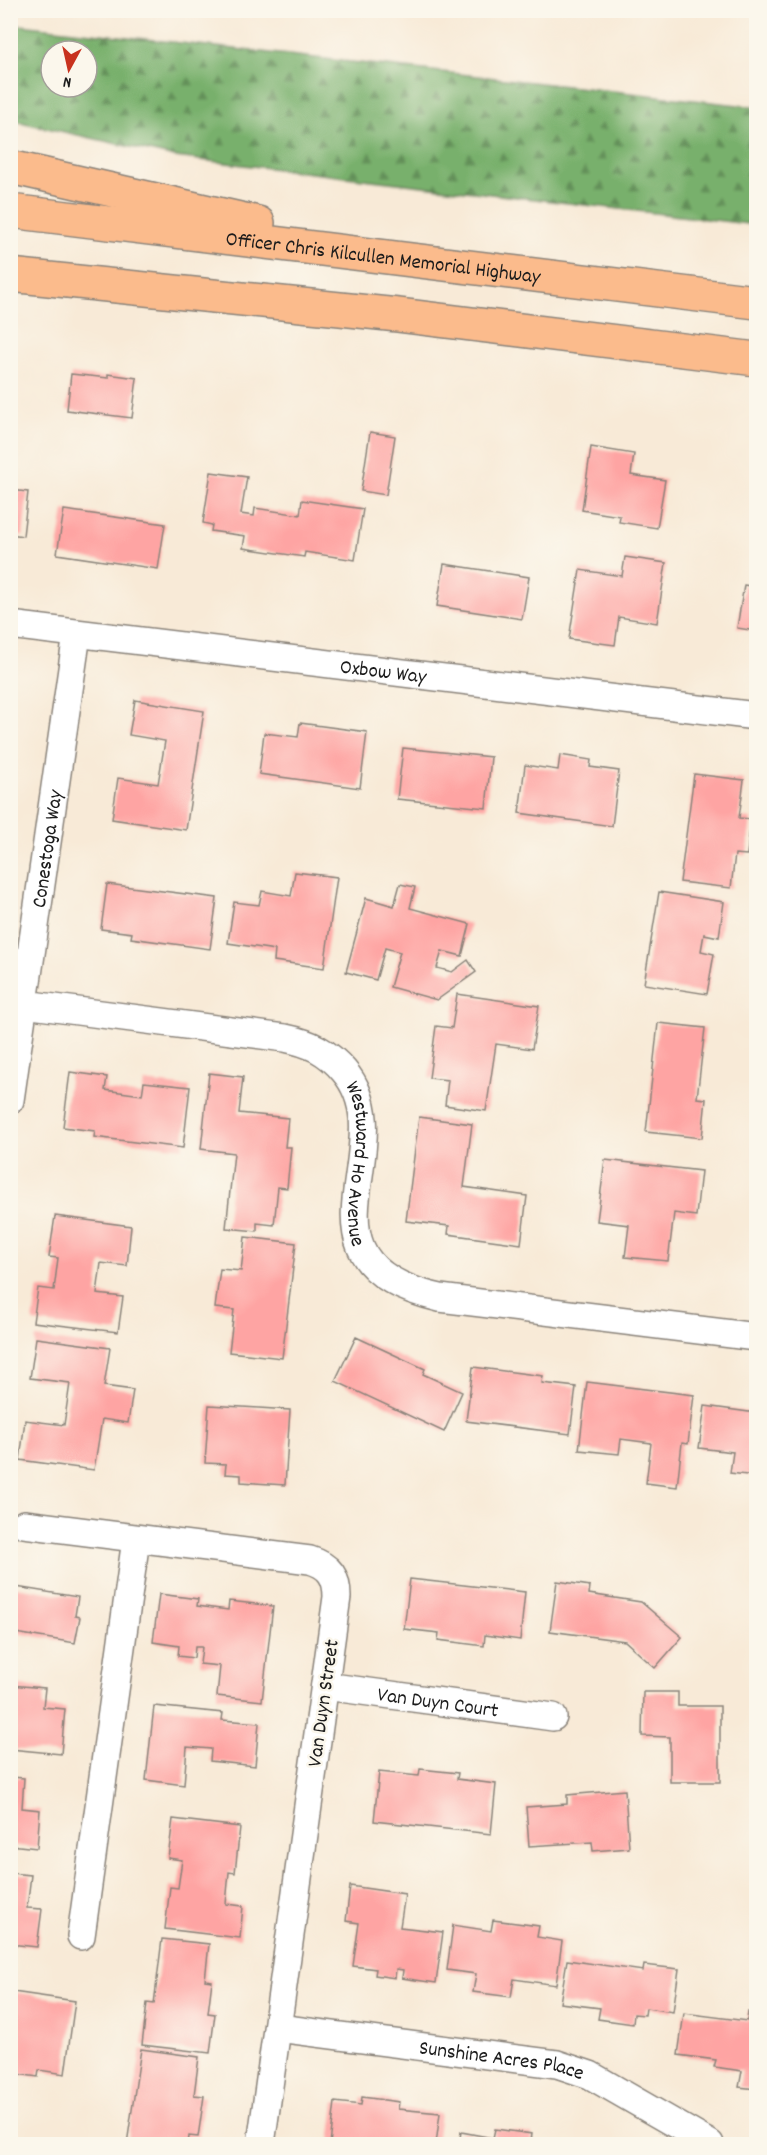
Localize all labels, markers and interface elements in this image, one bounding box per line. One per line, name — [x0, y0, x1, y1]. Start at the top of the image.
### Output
north arrow — [39, 39, 99, 99]
text: N — [62, 69, 73, 93]
street label: Officer Chris Kilcullen Memorial Highway — [224, 225, 543, 294]
street label: Oxbow Way — [338, 653, 428, 694]
street label: Conestoga Way — [26, 788, 72, 910]
street label: Westward Ho Avenue — [336, 1077, 376, 1251]
street label: Van Duyn Street — [301, 1638, 349, 1769]
street label: Van Duyn Court — [375, 1681, 500, 1727]
street label: Sunshine Acres Place — [417, 2034, 587, 2090]

